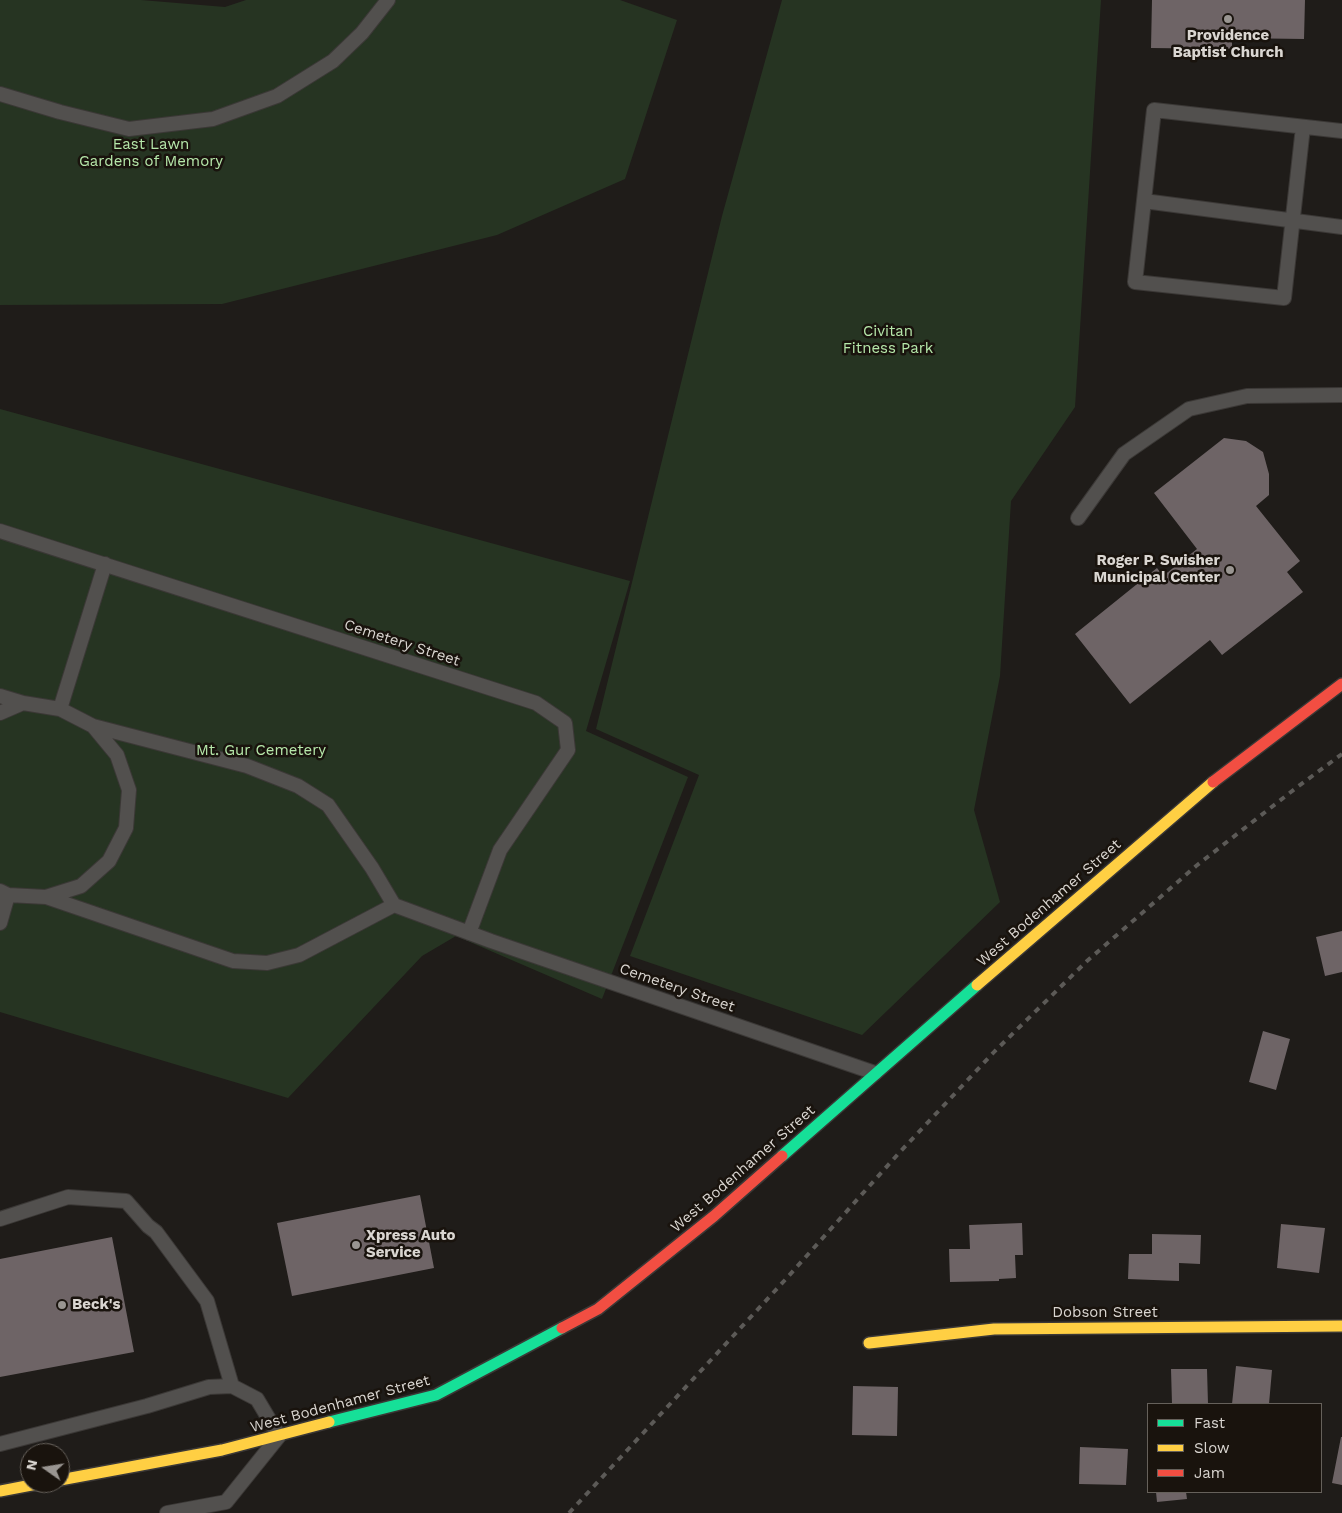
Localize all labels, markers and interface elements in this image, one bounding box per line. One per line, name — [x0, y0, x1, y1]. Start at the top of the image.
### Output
marker: Providence Baptist Church — [1222, 13, 1234, 25]
place label: Providence Baptist Church — [1172, 27, 1284, 62]
park label: East Lawn Gardens of Memory — [79, 136, 223, 171]
park label: Civitan Fitness Park — [843, 323, 933, 358]
place label: Roger P. Swisher Municipal Center — [1094, 552, 1220, 587]
marker: Roger P. Swisher Municipal Center — [1224, 564, 1236, 576]
street label: Cemetery Street — [342, 616, 462, 670]
park label: Mt. Gur Cemetery — [196, 742, 326, 760]
street label: West Bodenhamer Street — [973, 835, 1125, 971]
street label: Cemetery Street — [617, 960, 737, 1016]
street label: West Bodenhamer Street — [667, 1101, 819, 1237]
place label: Xpress Auto Service — [366, 1227, 456, 1262]
marker: Xpress Auto Service — [350, 1239, 362, 1251]
place label: Beck's — [72, 1296, 120, 1314]
marker: Beck's — [56, 1299, 68, 1311]
street label: Dobson Street — [1052, 1304, 1158, 1322]
street label: West Bodenhamer Street — [248, 1371, 432, 1437]
legend — [1147, 1403, 1322, 1493]
text: Fast — [1194, 1414, 1225, 1432]
text: Slow — [1194, 1439, 1230, 1457]
north arrow — [20, 1443, 70, 1493]
text: N — [22, 1458, 40, 1472]
text: Jam — [1194, 1464, 1225, 1482]

